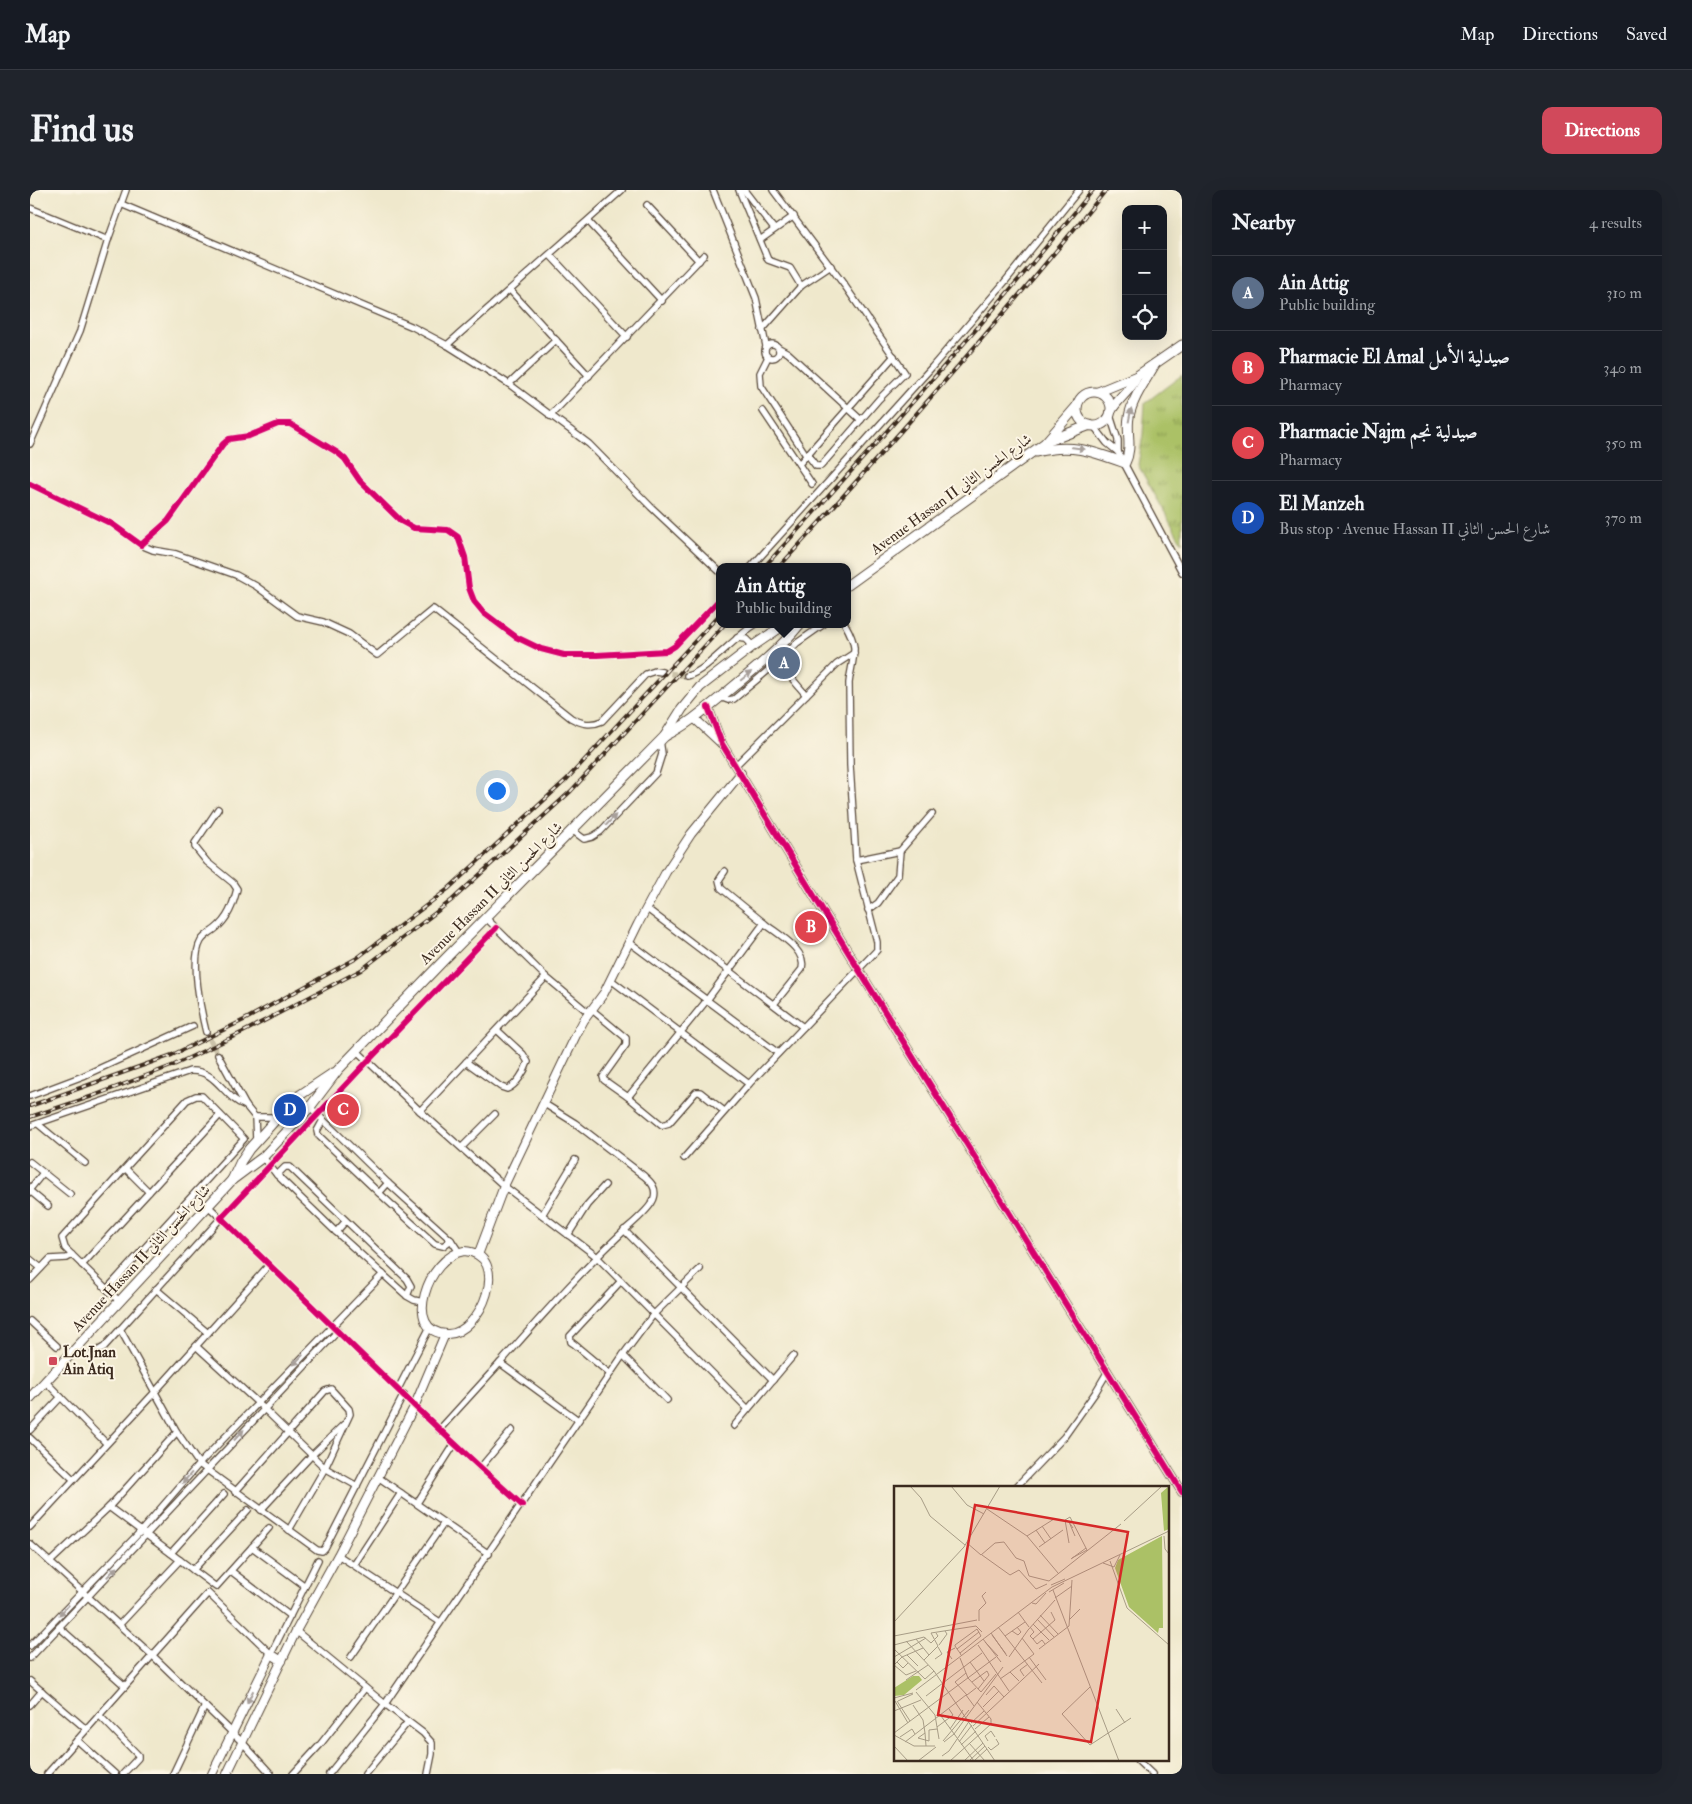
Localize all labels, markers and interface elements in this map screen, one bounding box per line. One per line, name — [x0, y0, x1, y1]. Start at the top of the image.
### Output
text: Map — [25, 19, 70, 50]
text: Map — [1461, 23, 1494, 46]
text: Directions — [1522, 23, 1598, 46]
text: Saved — [1626, 23, 1667, 46]
button: Directions — [1542, 107, 1662, 154]
text: Find us — [30, 108, 134, 152]
map controls — [1122, 205, 1167, 340]
button: + — [1122, 205, 1167, 250]
text: Nearby — [1232, 209, 1295, 236]
text: 4 results — [1589, 213, 1642, 233]
button: − — [1122, 250, 1167, 295]
text: Ain Attig — [1279, 271, 1349, 295]
text: A — [1243, 283, 1253, 303]
text: 310 m — [1606, 283, 1642, 303]
button: locate — [1122, 295, 1167, 340]
text: Public building — [1279, 295, 1375, 315]
text: Pharmacie El Amal صيدلية الأمل — [1279, 345, 1510, 369]
text: B — [1243, 358, 1253, 378]
text: 340 m — [1603, 358, 1642, 378]
text: Pharmacy — [1279, 375, 1342, 395]
one-way arrow — [1126, 408, 1134, 423]
text: Pharmacie Najm صيدلية نجم — [1279, 420, 1478, 444]
street label: Avenue Hassan II شارع الحسن الثاني — [866, 430, 1037, 562]
text: C — [1242, 433, 1254, 453]
text: 350 m — [1605, 433, 1642, 453]
one-way arrow — [1071, 444, 1087, 452]
text: Pharmacy — [1279, 450, 1342, 470]
text: El Manzeh — [1279, 492, 1365, 516]
text: D — [1241, 508, 1255, 528]
text: 370 m — [1605, 508, 1642, 528]
text: Bus stop · Avenue Hassan II شارع الحسن الثاني — [1279, 519, 1550, 539]
popup — [716, 563, 851, 628]
text: Ain Attig — [735, 574, 805, 598]
text: Public building — [735, 598, 832, 618]
pin: A — [768, 644, 800, 682]
one-way arrow — [739, 671, 752, 682]
your location — [484, 778, 510, 804]
one-way arrow — [605, 815, 617, 827]
street label: Avenue Hassan II شارع الحسن الثاني — [415, 818, 569, 972]
pin: B — [795, 908, 827, 946]
pin: D — [274, 1091, 306, 1129]
pin: C — [327, 1091, 359, 1129]
street label: Avenue Hassan II شارع الحسن الثاني — [67, 1181, 217, 1339]
place label: Lot.Jnan Ain Atiq — [62, 1343, 116, 1380]
one-way arrow — [292, 1354, 304, 1366]
marker: Lot.Jnan Ain Atiq — [47, 1355, 59, 1367]
one-way arrow — [233, 1429, 245, 1441]
one-way arrow — [181, 1472, 192, 1485]
inset map — [894, 1486, 1170, 1762]
one-way arrow — [106, 1566, 118, 1578]
one-way arrow — [58, 1604, 70, 1616]
one-way arrow — [246, 1690, 254, 1704]

